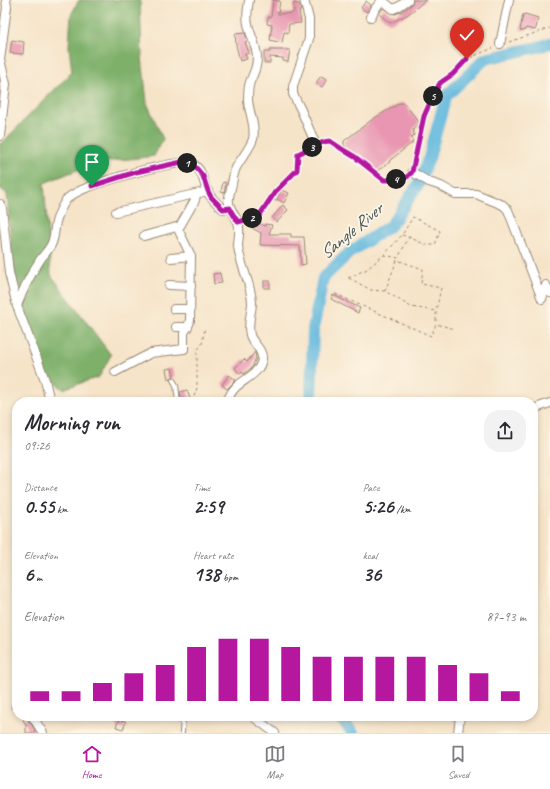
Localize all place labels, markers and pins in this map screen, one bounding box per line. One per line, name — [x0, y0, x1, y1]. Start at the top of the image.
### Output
pin — [450, 18, 484, 59]
pin: 5 — [423, 86, 443, 106]
pin: 3 — [302, 137, 322, 157]
pin — [75, 145, 109, 186]
pin: 1 — [177, 153, 197, 173]
pin: 4 — [386, 169, 406, 189]
pin: 2 — [242, 208, 262, 228]

